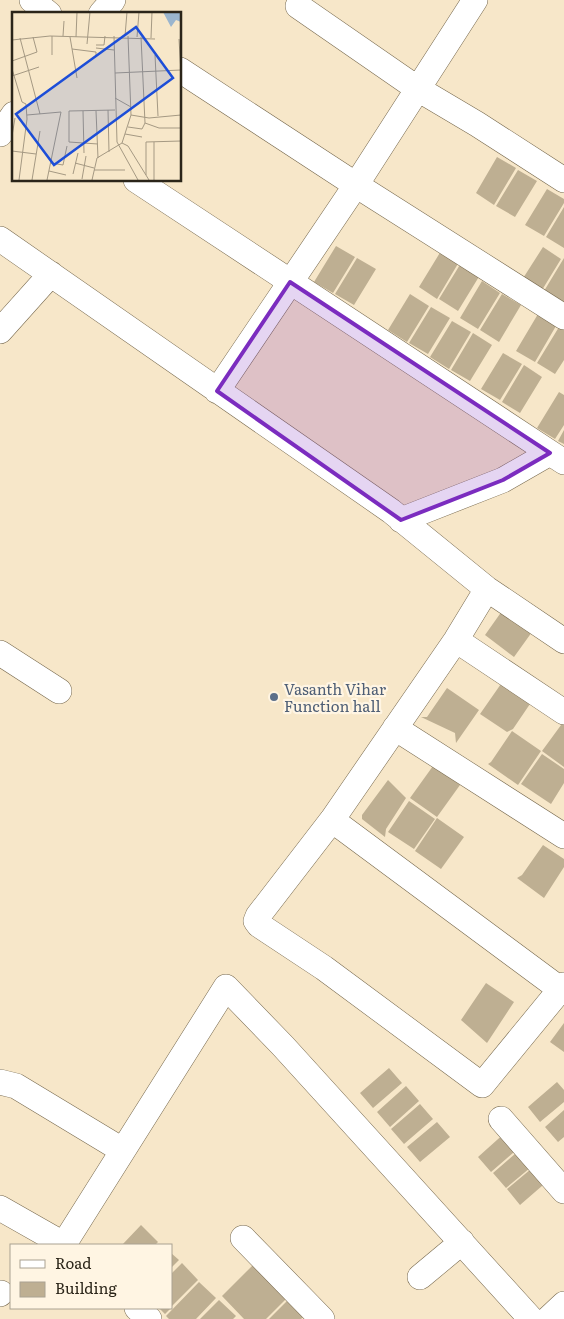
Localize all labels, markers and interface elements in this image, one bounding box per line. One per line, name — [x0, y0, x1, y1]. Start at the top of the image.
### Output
inset map — [12, 12, 181, 181]
place label: Vasanth Vihar Function hall — [284, 677, 386, 717]
marker: Vasanth Vihar Function hall — [268, 691, 280, 703]
legend — [10, 1244, 172, 1309]
text: Road — [55, 1251, 91, 1274]
text: Building — [55, 1276, 117, 1299]

